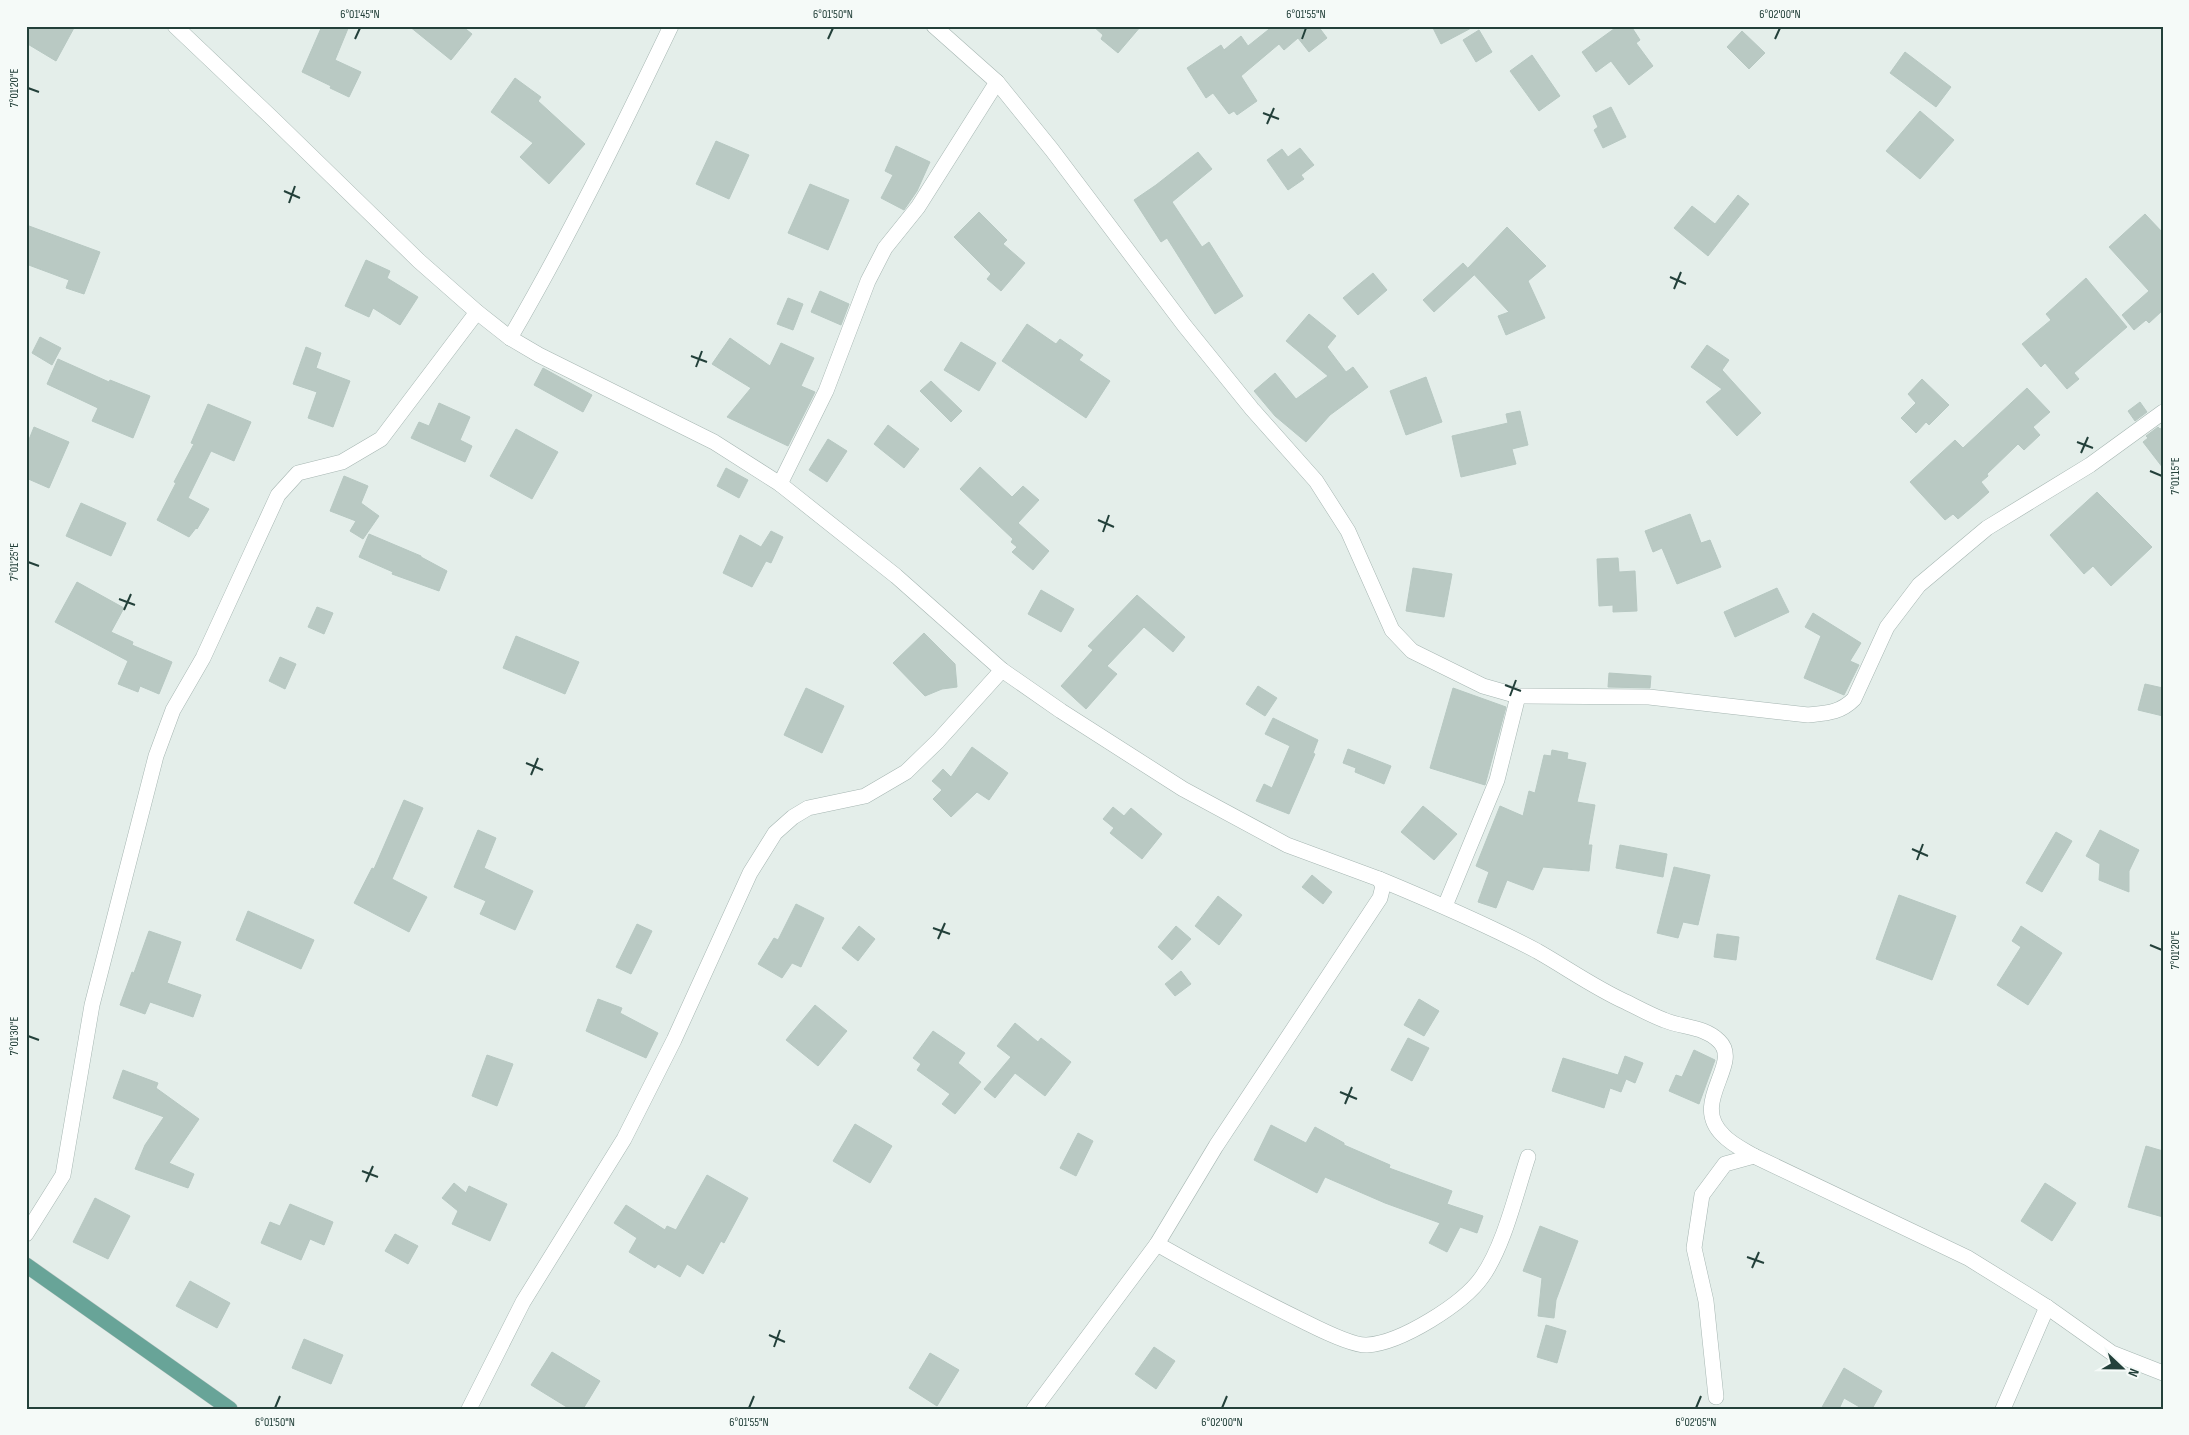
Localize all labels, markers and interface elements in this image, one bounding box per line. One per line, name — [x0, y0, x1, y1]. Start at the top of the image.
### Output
text: 6°01'45"N — [340, 7, 380, 22]
text: 6°01'50"N — [813, 7, 853, 22]
text: 6°01'55"N — [1286, 7, 1326, 22]
text: 6°02'00"N — [1759, 7, 1801, 22]
text: 7°01'20"E — [7, 69, 22, 107]
text: 7°01'15"E — [2168, 457, 2183, 495]
text: 7°01'25"E — [7, 543, 22, 581]
text: 7°01'20"E — [2168, 931, 2183, 969]
text: 7°01'30"E — [7, 1017, 22, 1055]
north arrow — [2096, 1342, 2146, 1392]
text: N — [2124, 1366, 2143, 1379]
text: 6°01'50"N — [255, 1415, 295, 1430]
text: 6°01'55"N — [729, 1415, 769, 1430]
text: 6°02'00"N — [1201, 1415, 1243, 1430]
text: 6°02'05"N — [1676, 1415, 1716, 1430]

